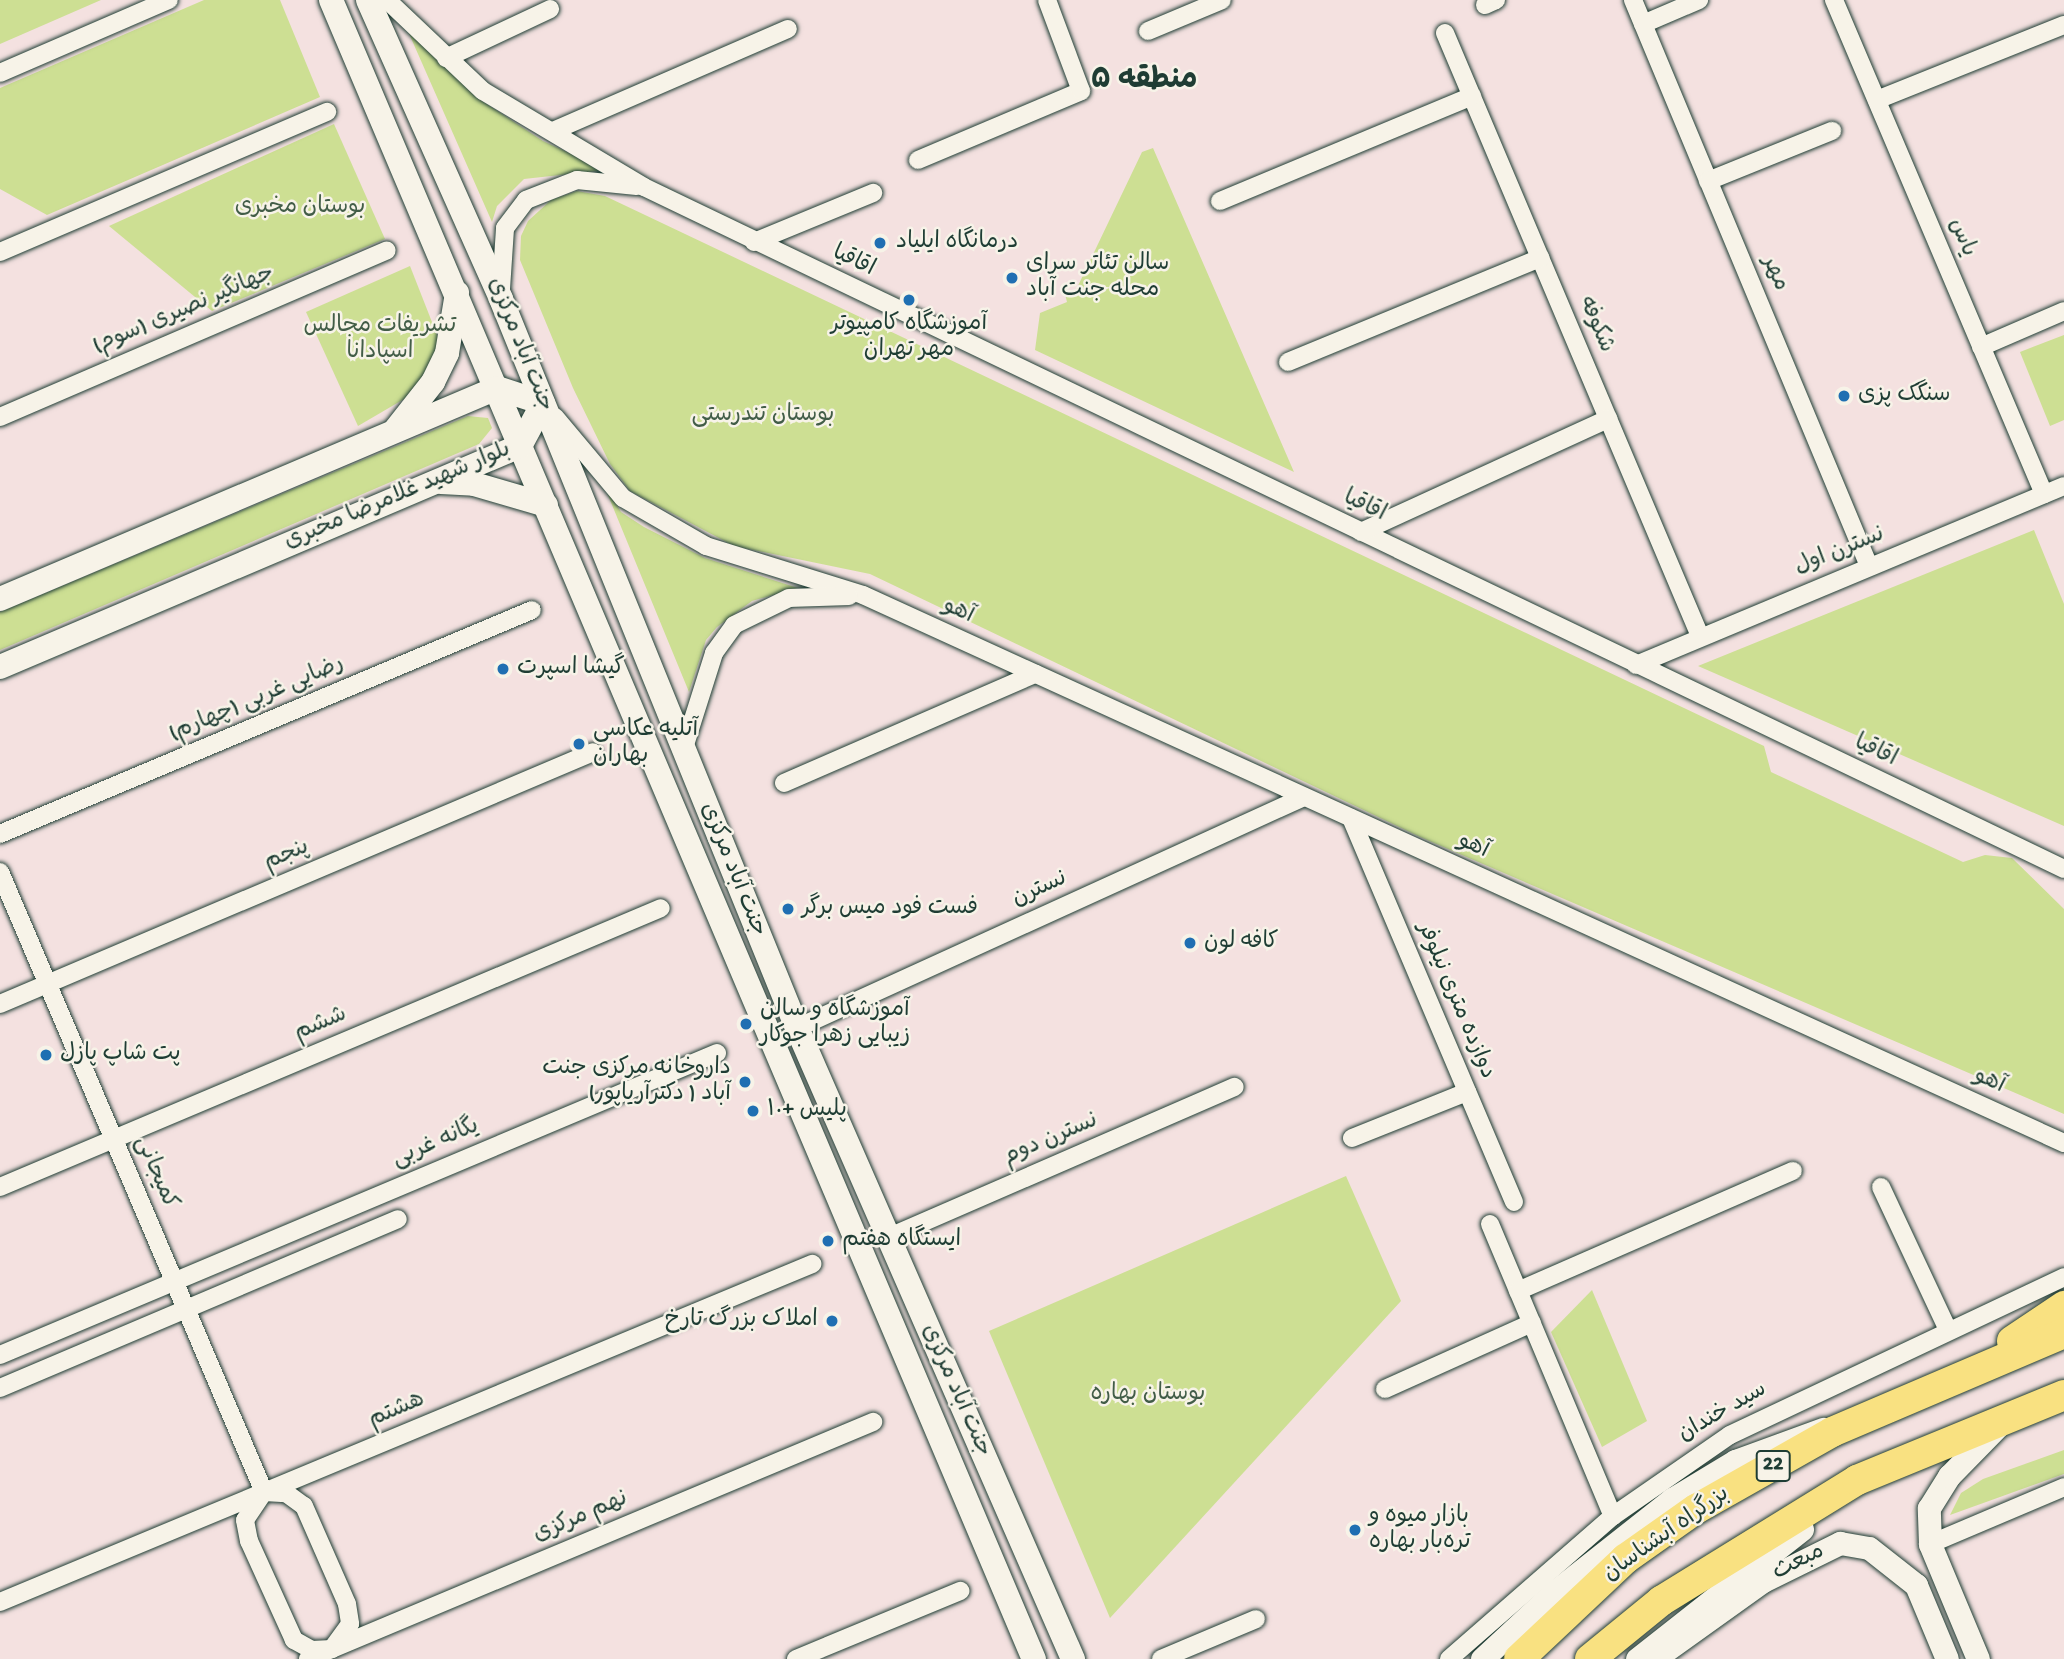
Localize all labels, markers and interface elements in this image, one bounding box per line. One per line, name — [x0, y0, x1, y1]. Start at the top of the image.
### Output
district label: منطقه ۵ — [1090, 64, 1198, 100]
park label: بوستان مخبری — [235, 194, 365, 222]
street label: یاس — [1941, 215, 1981, 261]
place label: درمانگاه ایلیاد — [896, 229, 1018, 257]
marker: درمانگاه ایلیاد — [870, 233, 890, 253]
street label: اقاقیا — [827, 240, 879, 284]
place label: سالن تئاتر سرای محله جنت آباد — [1026, 251, 1169, 305]
street label: مهر — [1754, 252, 1794, 296]
street label: جهانگیر نصیری (سوم) — [89, 260, 279, 362]
marker: سالن تئاتر سرای محله جنت آباد — [1004, 270, 1020, 286]
street label: جنت آباد مرکزی — [480, 274, 558, 416]
marker: آموزشگاه کامپیوتر مهر تهران — [901, 292, 917, 308]
street label: شکوفه — [1571, 293, 1619, 357]
place label: آموزشگاه کامپیوتر مهر تهران — [831, 311, 987, 365]
park label: تشریفات مجالس اسپادانا — [304, 313, 456, 367]
place label: سنگک پزی — [1858, 382, 1950, 410]
marker: سنگک پزی — [1836, 388, 1852, 404]
park label: بوستان تندرستی — [691, 402, 835, 430]
street label: بلوار شهید غلامرضا مخبری — [281, 437, 515, 557]
street label: اقاقیا — [1338, 485, 1390, 529]
street label: نسترن اول — [1791, 522, 1889, 582]
street label: آهو — [938, 593, 978, 631]
street label: رضایی غربی (چهارم) — [165, 651, 349, 749]
place label: گیشا اسپرت — [517, 655, 625, 683]
marker: گیشا اسپرت — [495, 661, 511, 677]
place label: آتلیه عکاسی بهاران — [593, 717, 698, 771]
street label: اقاقیا — [1849, 730, 1901, 774]
marker: آتلیه عکاسی بهاران — [571, 736, 587, 752]
street label: جنت آباد مرکزی — [693, 799, 771, 941]
street label: آهو — [1453, 828, 1493, 866]
street label: پنجم — [260, 834, 314, 878]
street label: نسترن — [1008, 866, 1072, 914]
place label: فست فود میس برگر — [802, 895, 978, 923]
marker: فست فود میس برگر — [780, 901, 796, 917]
street label: دوازده متری نیلوفر — [1410, 919, 1500, 1083]
place label: کافه لون — [1204, 929, 1279, 957]
marker: کافه لون — [1182, 935, 1198, 951]
place label: آموزشگاه و سالن زیبایی زهرا جوکار — [760, 997, 910, 1051]
street label: ششم — [291, 1002, 351, 1048]
marker: آموزشگاه و سالن زیبایی زهرا جوکار — [738, 1016, 754, 1032]
place label: پت شاپ پازل — [60, 1041, 181, 1069]
marker: پت شاپ پازل — [38, 1047, 54, 1063]
place label: داروخانه مرکزی جنت آباد ( دکترآریاپور) — [542, 1055, 731, 1109]
street label: آهو — [1969, 1063, 2009, 1101]
marker: داروخانه مرکزی جنت آباد ( دکترآریاپور) — [737, 1074, 753, 1090]
place label: پلیس +۱۰ — [767, 1097, 847, 1125]
marker: پلیس +۱۰ — [745, 1103, 761, 1119]
street label: نسترن دوم — [1000, 1108, 1102, 1172]
street label: یگانه غربی — [389, 1113, 483, 1175]
street label: کمیجانی — [127, 1132, 183, 1214]
place label: ایستگاه هفتم — [842, 1227, 961, 1255]
marker: ایستگاه هفتم — [820, 1233, 836, 1249]
place label: املاک بزرگ تارخ — [665, 1307, 818, 1335]
marker: املاک بزرگ تارخ — [824, 1313, 840, 1329]
street label: جنت آباد مرکزی — [914, 1321, 996, 1461]
street label: سید خندان — [1674, 1377, 1772, 1449]
park label: بوستان بهاره — [1090, 1381, 1206, 1409]
street label: هشتم — [365, 1387, 429, 1435]
road number: 22 — [1756, 1448, 1790, 1484]
street label: بزرگراه آبشناسان — [1599, 1481, 1735, 1589]
street label: نهم مرکزی — [530, 1486, 632, 1550]
place label: بازار میوه و تره‌بار بهاره — [1369, 1503, 1471, 1557]
marker: بازار میوه و تره‌بار بهاره — [1347, 1522, 1363, 1538]
street label: مبعث — [1769, 1538, 1829, 1588]

